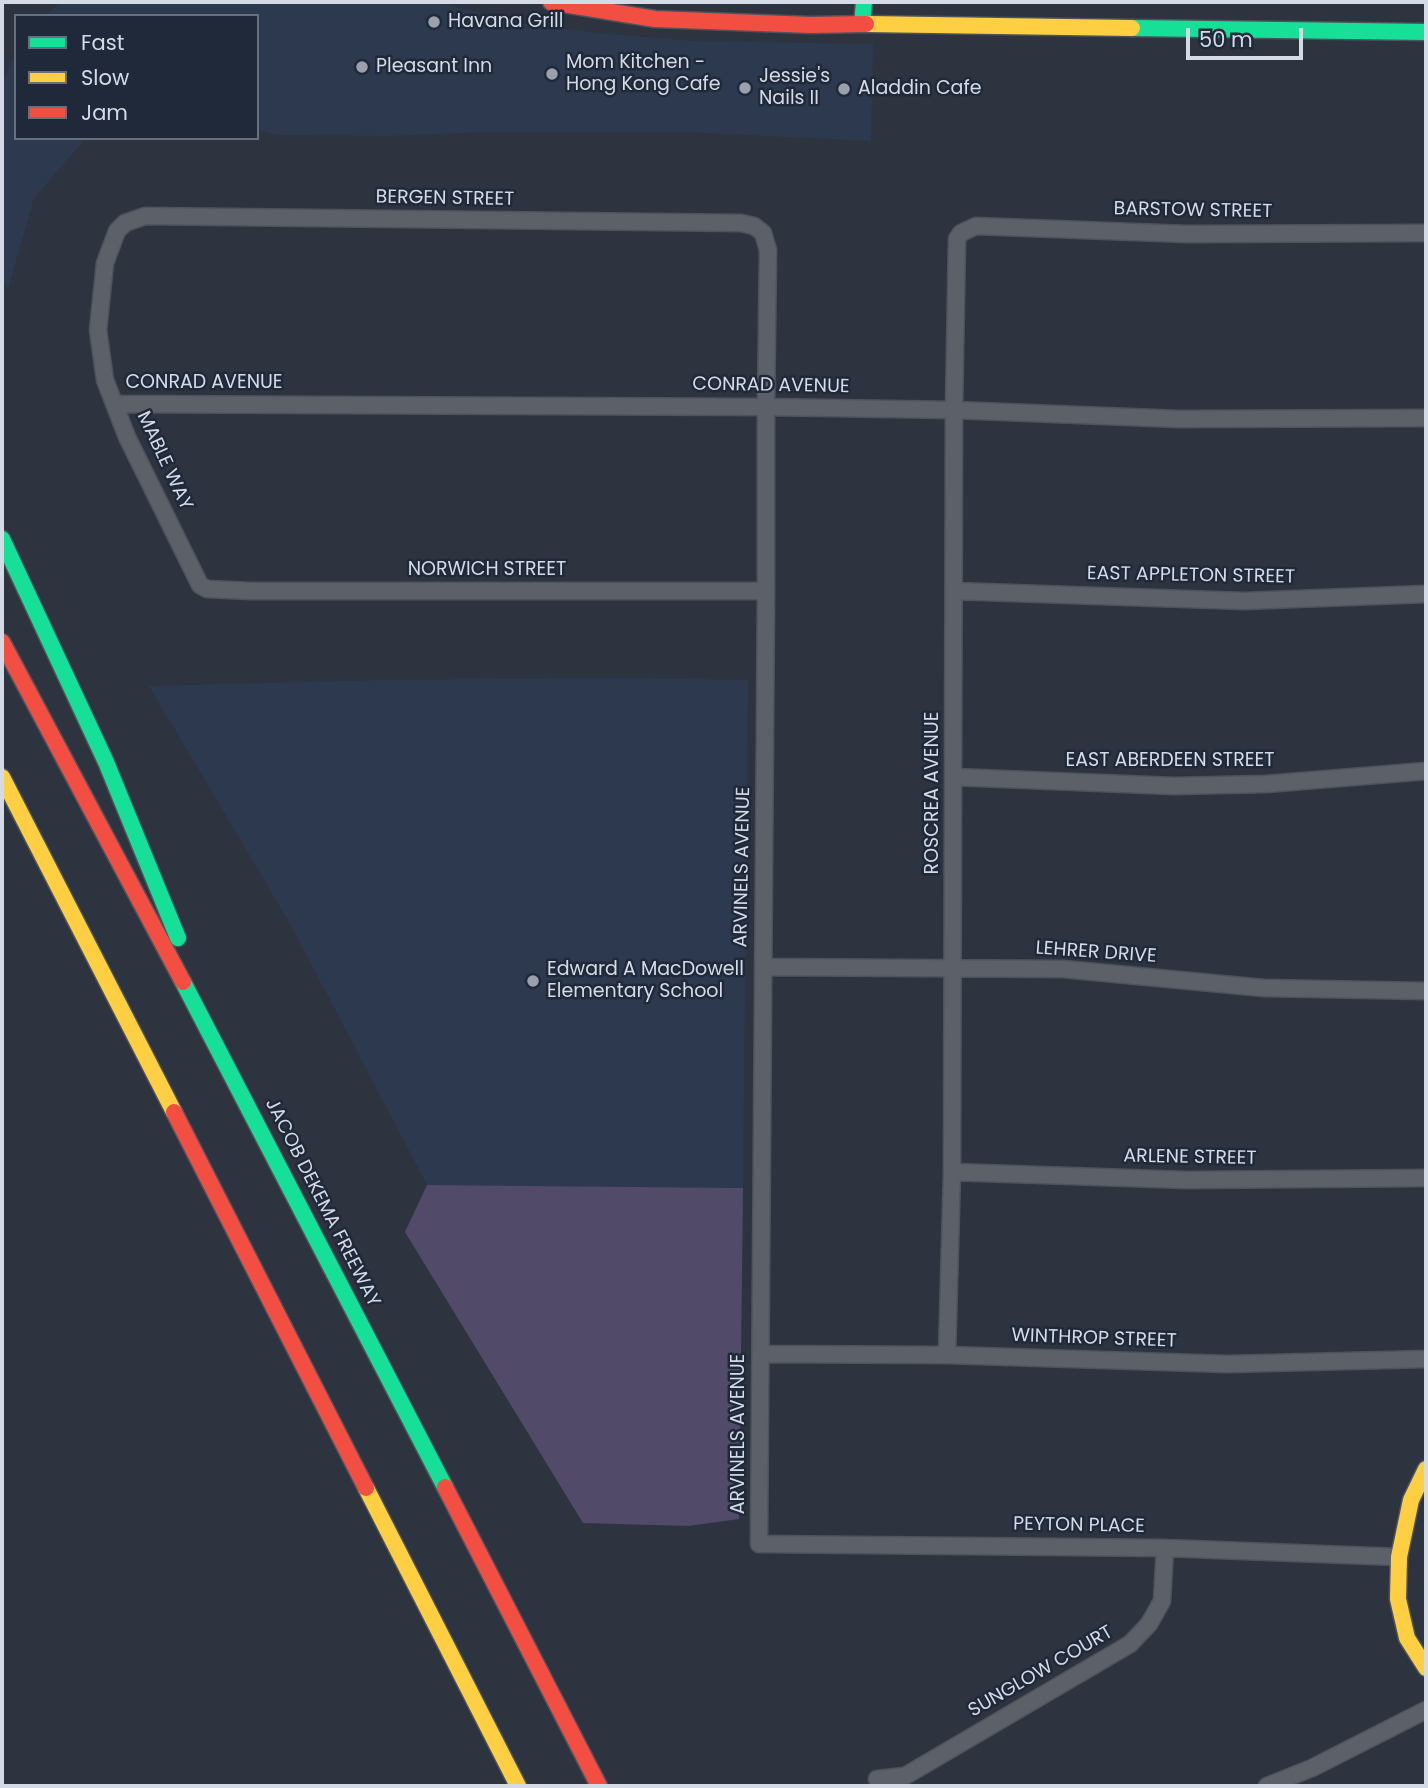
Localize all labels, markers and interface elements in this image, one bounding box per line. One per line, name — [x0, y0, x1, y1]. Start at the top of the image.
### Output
place label: Havana Grill — [448, 11, 563, 33]
legend — [14, 14, 259, 140]
marker: Havana Grill — [426, 14, 442, 30]
scale bar — [1190, 14, 1307, 58]
text: 50 m — [1199, 25, 1253, 54]
text: Fast — [81, 28, 124, 57]
place label: Mom Kitchen - Hong Kong Cafe — [566, 52, 721, 96]
place label: Pleasant Inn — [376, 56, 492, 78]
marker: Pleasant Inn — [354, 59, 370, 75]
text: Slow — [81, 63, 129, 92]
marker: Mom Kitchen - Hong Kong Cafe — [544, 66, 560, 82]
place label: Jessie's Nails II — [759, 66, 830, 110]
place label: Aladdin Cafe — [858, 78, 981, 100]
marker: Jessie's Nails II — [737, 80, 753, 96]
marker: Aladdin Cafe — [836, 81, 852, 97]
text: Jam — [81, 98, 128, 127]
street label: BERGEN STREET — [375, 186, 515, 212]
street label: BARSTOW STREET — [1113, 198, 1273, 224]
street label: CONRAD AVENUE — [125, 372, 283, 394]
street label: CONRAD AVENUE — [692, 373, 850, 399]
street label: MABLE WAY — [131, 408, 197, 514]
street label: NORWICH STREET — [408, 559, 566, 581]
street label: EAST APPLETON STREET — [1087, 563, 1295, 589]
street label: ROSCREA AVENUE — [922, 712, 944, 874]
street label: EAST ABERDEEN STREET — [1066, 750, 1274, 772]
street label: ARVINELS AVENUE — [730, 786, 756, 948]
street label: LEHRER DRIVE — [1035, 937, 1157, 969]
place label: Edward A MacDowell Elementary School — [547, 959, 744, 1003]
marker: Edward A MacDowell Elementary School — [525, 973, 541, 989]
street label: JACOB DEKEMA FREEWAY — [259, 1095, 385, 1311]
street label: ARLENE STREET — [1123, 1145, 1257, 1171]
street label: WINTHROP STREET — [1011, 1325, 1177, 1353]
street label: ARVINELS AVENUE — [728, 1354, 750, 1514]
street label: PEYTON PLACE — [1013, 1513, 1145, 1539]
street label: SUNGLOW COURT — [965, 1621, 1117, 1723]

